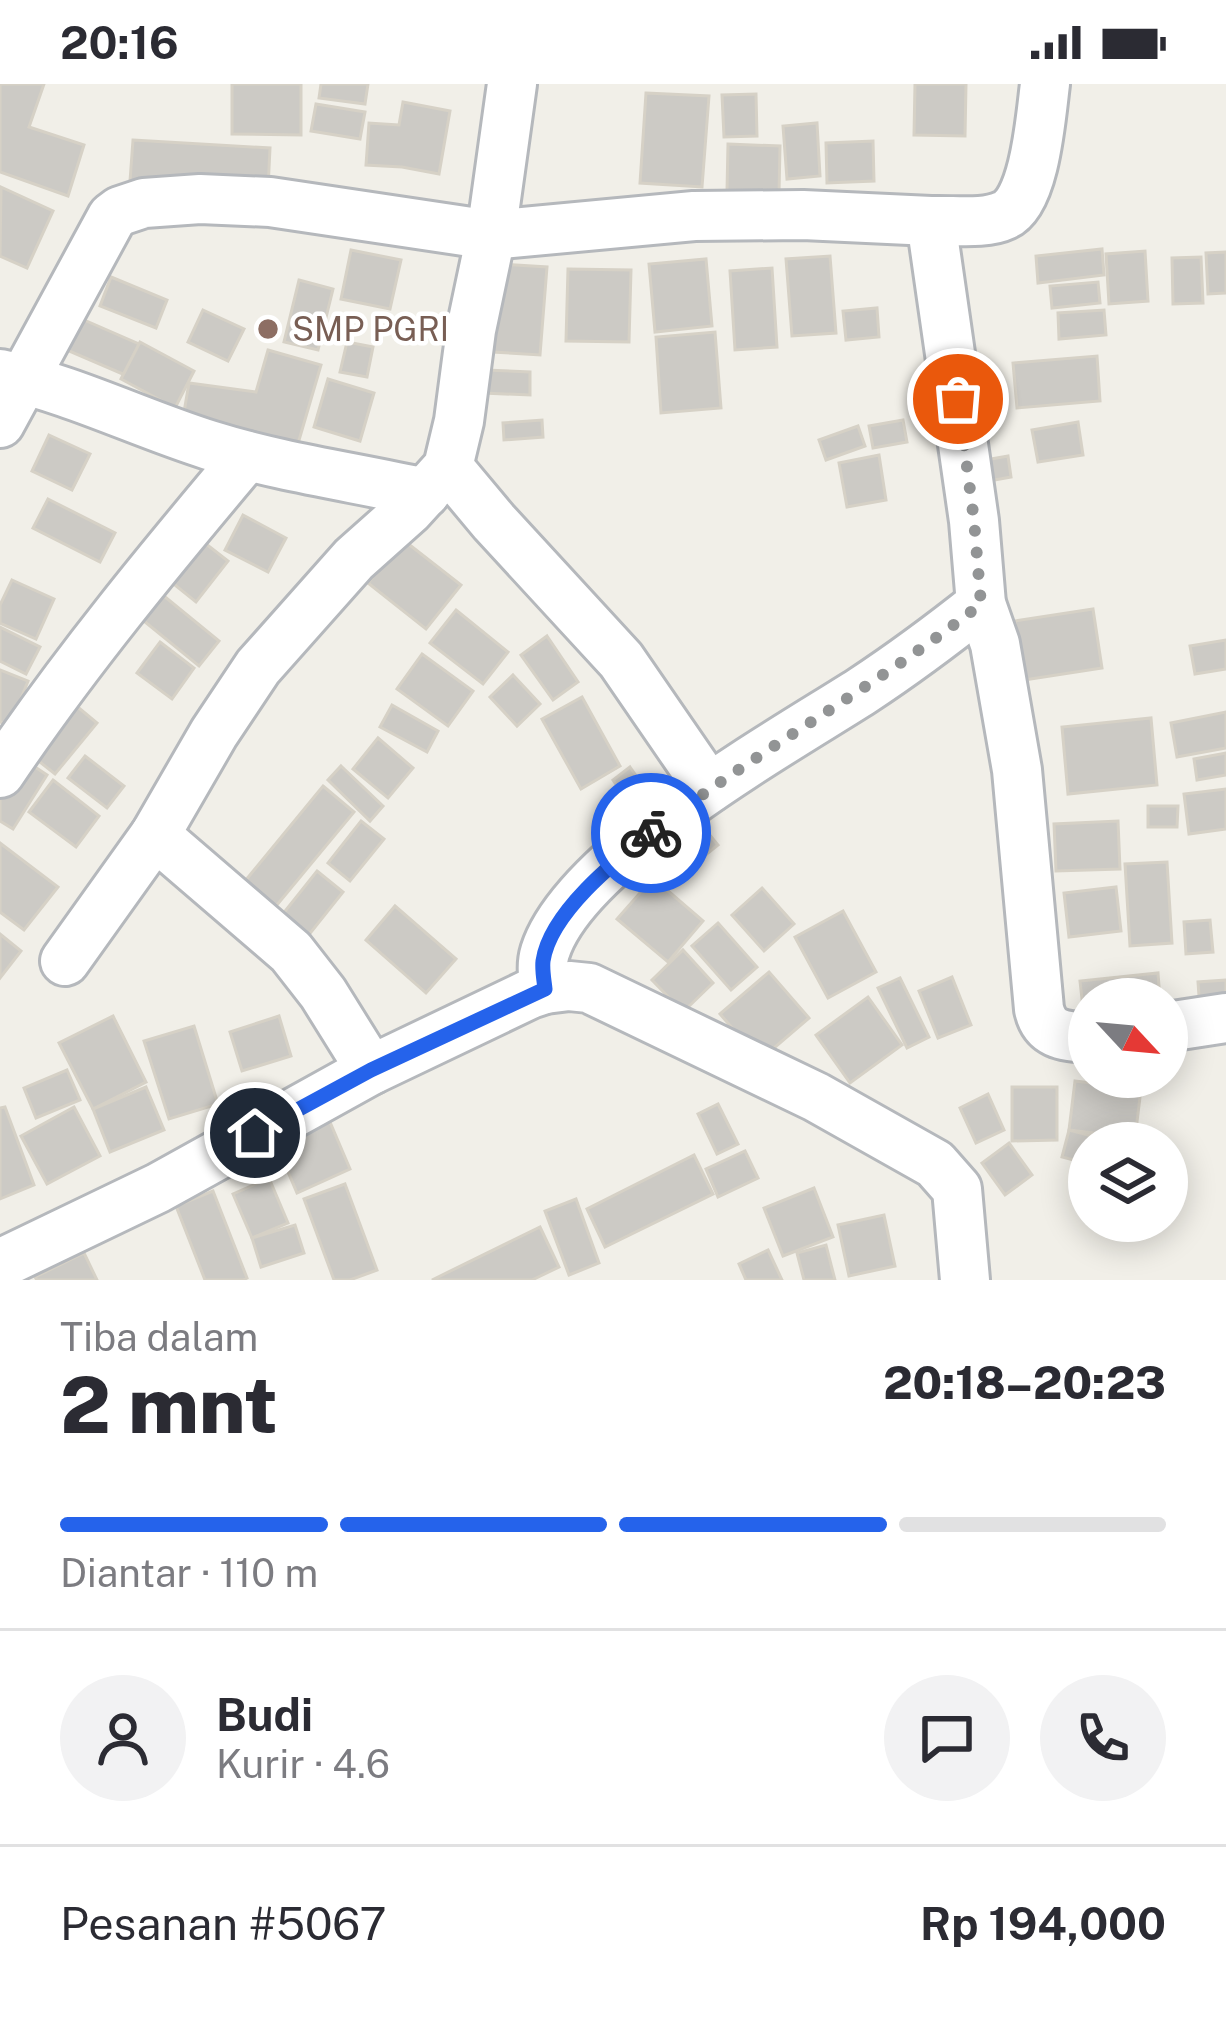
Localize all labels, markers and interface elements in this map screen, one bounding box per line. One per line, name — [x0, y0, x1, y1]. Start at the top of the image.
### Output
text: 20:16 — [60, 16, 179, 69]
place label: SMP PGRI — [292, 310, 449, 348]
marker: SMP PGRI — [255, 316, 281, 342]
pin — [907, 348, 1009, 450]
icon: bag — [925, 366, 991, 432]
courier — [591, 773, 711, 893]
icon: bike — [618, 800, 684, 866]
north arrow — [1068, 978, 1188, 1098]
map controls — [1068, 978, 1188, 1242]
pin — [204, 1082, 306, 1184]
icon: home — [222, 1100, 288, 1166]
button: layers — [1068, 1122, 1188, 1242]
text: Tiba dalam — [60, 1314, 258, 1360]
text: 20:18–20:23 — [883, 1356, 1166, 1409]
text: 2 mnt — [60, 1359, 278, 1451]
text: Diantar · 110 m — [60, 1550, 318, 1596]
button: person — [60, 1675, 186, 1801]
button: chat — [884, 1675, 1010, 1801]
button: phone — [1040, 1675, 1166, 1801]
text: Budi — [216, 1688, 313, 1741]
text: Kurir · 4.6 — [216, 1741, 390, 1787]
text: Pesanan #5067 — [60, 1897, 386, 1950]
text: Rp 194,000 — [920, 1897, 1166, 1950]

